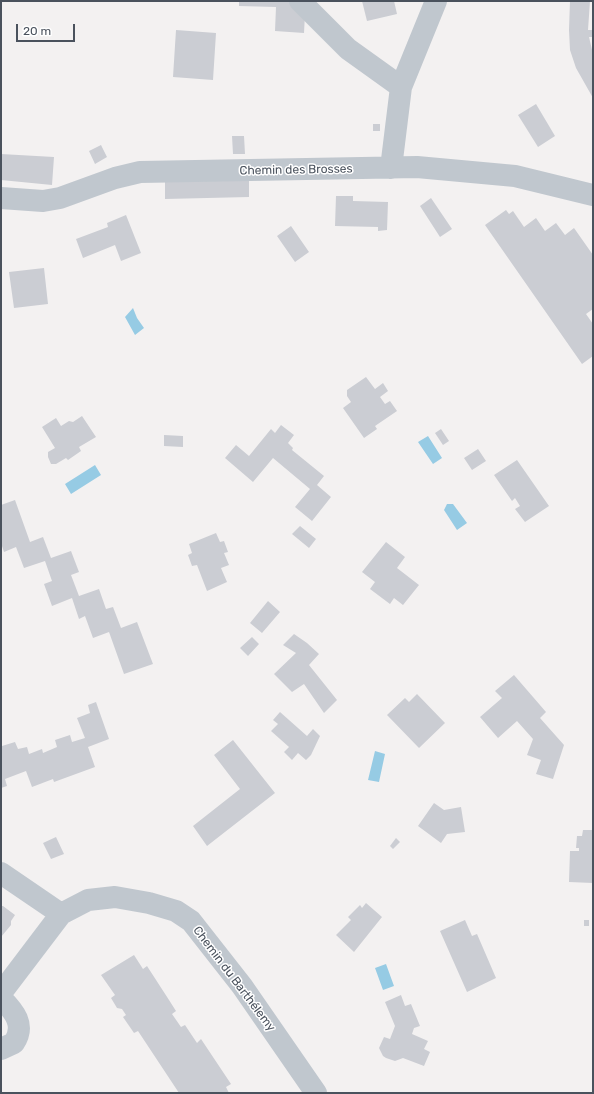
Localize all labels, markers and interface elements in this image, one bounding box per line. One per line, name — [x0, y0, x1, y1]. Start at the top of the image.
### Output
scale bar — [18, 16, 77, 42]
text: 20 m — [23, 24, 51, 38]
street label: Chemin des Brosses — [239, 162, 353, 178]
street label: Chemin du Barthélemy — [190, 924, 278, 1034]

